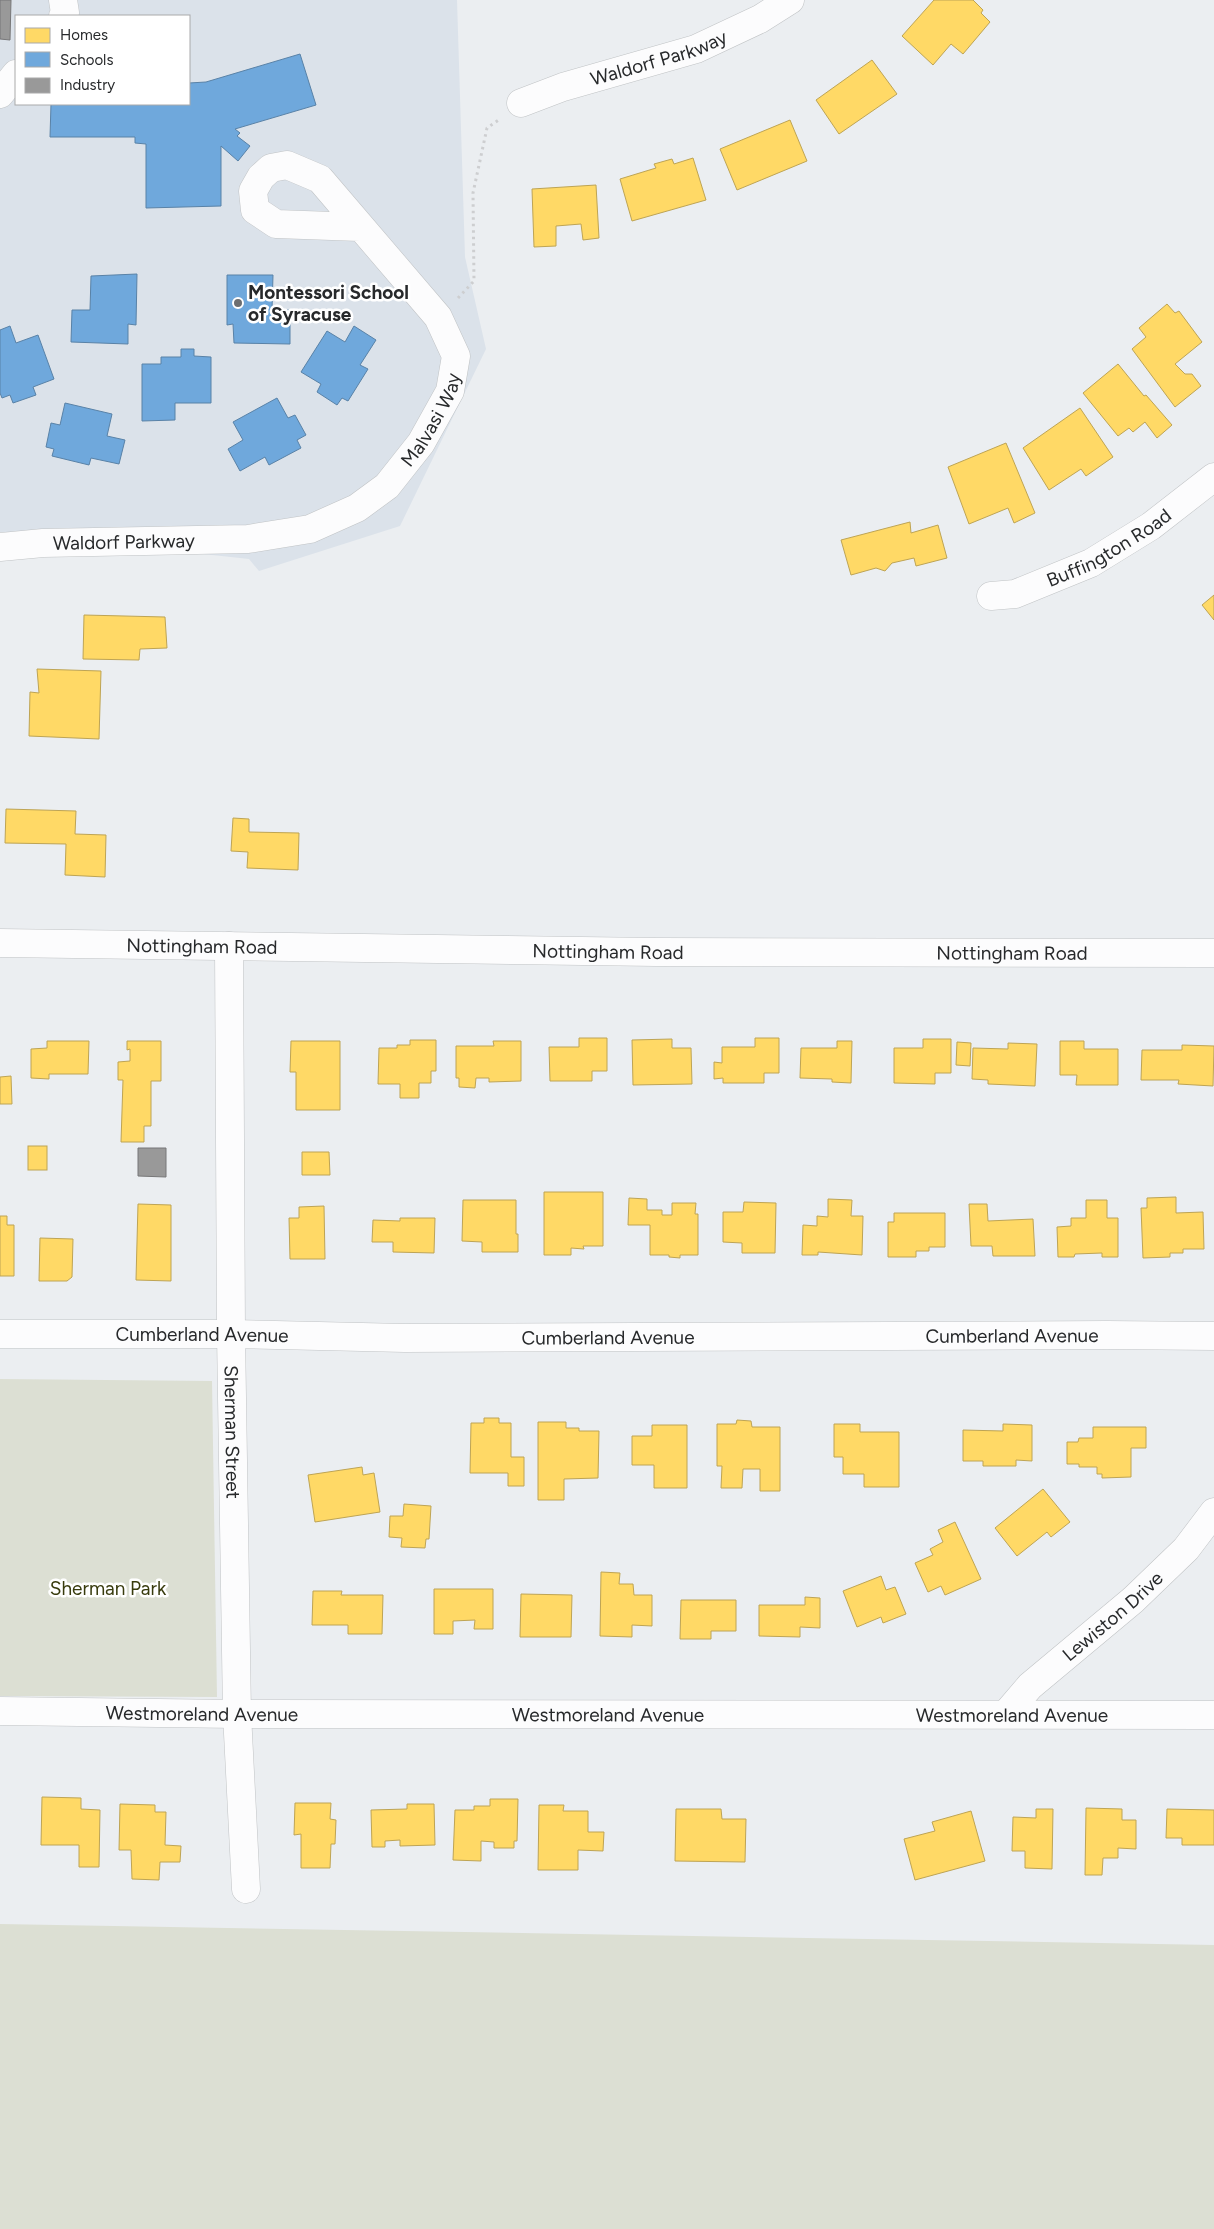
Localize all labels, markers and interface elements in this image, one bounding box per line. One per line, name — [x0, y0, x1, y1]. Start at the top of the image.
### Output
legend — [15, 15, 190, 105]
street label: Waldorf Parkway — [588, 25, 731, 90]
text: Homes — [60, 26, 108, 44]
text: Schools — [60, 51, 113, 69]
text: Industry — [60, 76, 115, 94]
place label: Montessori School of Syracuse — [248, 281, 409, 326]
marker: Montessori School of Syracuse — [232, 297, 244, 309]
street label: Malvasi Way — [395, 371, 464, 471]
street label: Buffington Road — [1043, 503, 1176, 591]
street label: Waldorf Parkway — [53, 529, 195, 554]
street label: Nottingham Road — [126, 933, 278, 958]
street label: Nottingham Road — [532, 939, 684, 964]
street label: Nottingham Road — [936, 941, 1088, 964]
street label: Cumberland Avenue — [115, 1323, 289, 1347]
street label: Cumberland Avenue — [925, 1324, 1099, 1347]
street label: Cumberland Avenue — [521, 1325, 695, 1349]
street label: Sherman Street — [220, 1365, 245, 1499]
street label: Lewiston Drive — [1057, 1566, 1167, 1666]
park label: Sherman Park — [50, 1577, 167, 1600]
street label: Westmoreland Avenue — [106, 1701, 298, 1726]
street label: Westmoreland Avenue — [512, 1703, 704, 1726]
street label: Westmoreland Avenue — [916, 1703, 1108, 1726]

